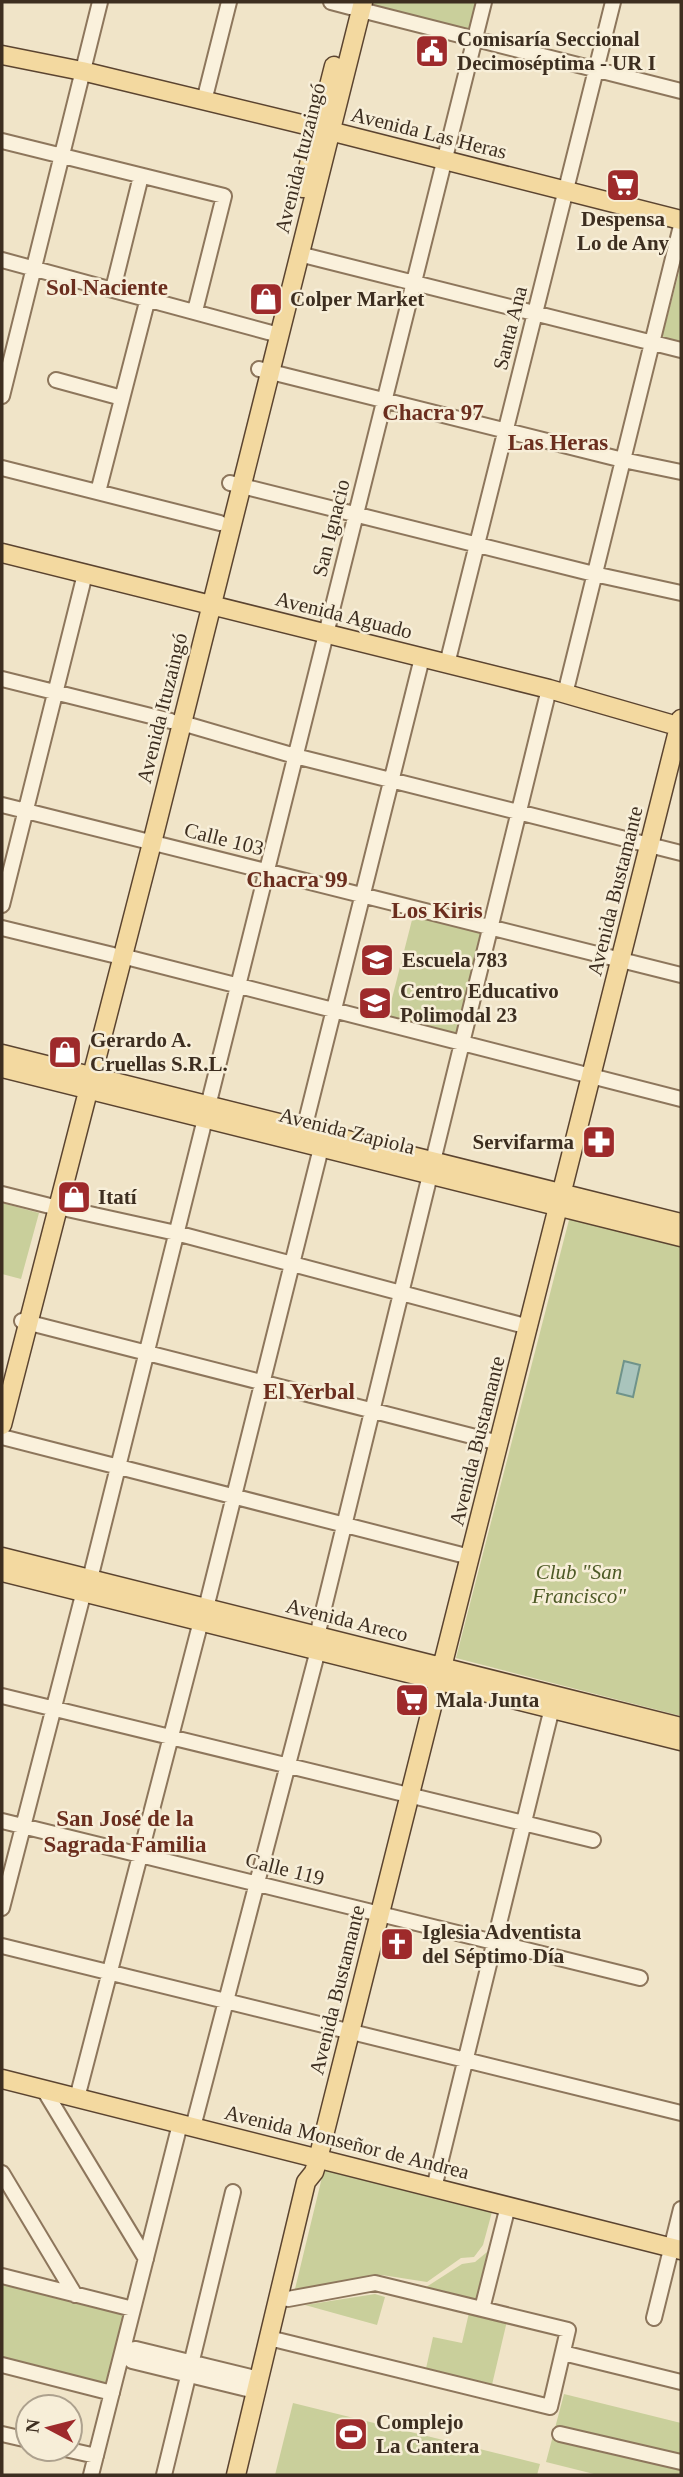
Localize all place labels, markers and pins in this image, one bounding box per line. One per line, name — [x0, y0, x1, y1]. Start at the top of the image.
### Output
place label: Comisaría Seccional Decimoséptima - UR I — [457, 27, 656, 75]
public building icon: Comisaría Seccional Decimoséptima - UR I — [413, 32, 451, 70]
supermarket icon: Despensa Lo de Any — [604, 166, 642, 204]
place label: Despensa Lo de Any — [577, 207, 670, 255]
shop icon: Colper Market — [247, 280, 285, 318]
place label: Colper Market — [290, 287, 424, 311]
school or university icon: Escuela 783 — [358, 941, 396, 979]
place label: Escuela 783 — [402, 948, 508, 972]
place label: Centro Educativo Polimodal 23 — [400, 979, 559, 1027]
school or university icon: Centro Educativo Polimodal 23 — [356, 984, 394, 1022]
place label: Gerardo A. Cruellas S.R.L. — [90, 1028, 228, 1076]
shop icon: Gerardo A. Cruellas S.R.L. — [46, 1033, 84, 1071]
pharmacy icon: Servifarma — [580, 1123, 618, 1161]
place label: Servifarma — [473, 1130, 574, 1154]
shop icon: Itatí — [55, 1178, 93, 1216]
place label: Itatí — [98, 1185, 138, 1209]
supermarket icon: Mala Junta — [393, 1681, 431, 1719]
place label: Mala Junta — [436, 1688, 540, 1712]
place label: Iglesia Adventista del Séptimo Día — [422, 1920, 582, 1968]
church icon: Iglesia Adventista del Séptimo Día — [378, 1925, 416, 1963]
place label: Complejo La Cantera — [376, 2410, 480, 2458]
sports icon: Complejo La Cantera — [332, 2415, 370, 2453]

